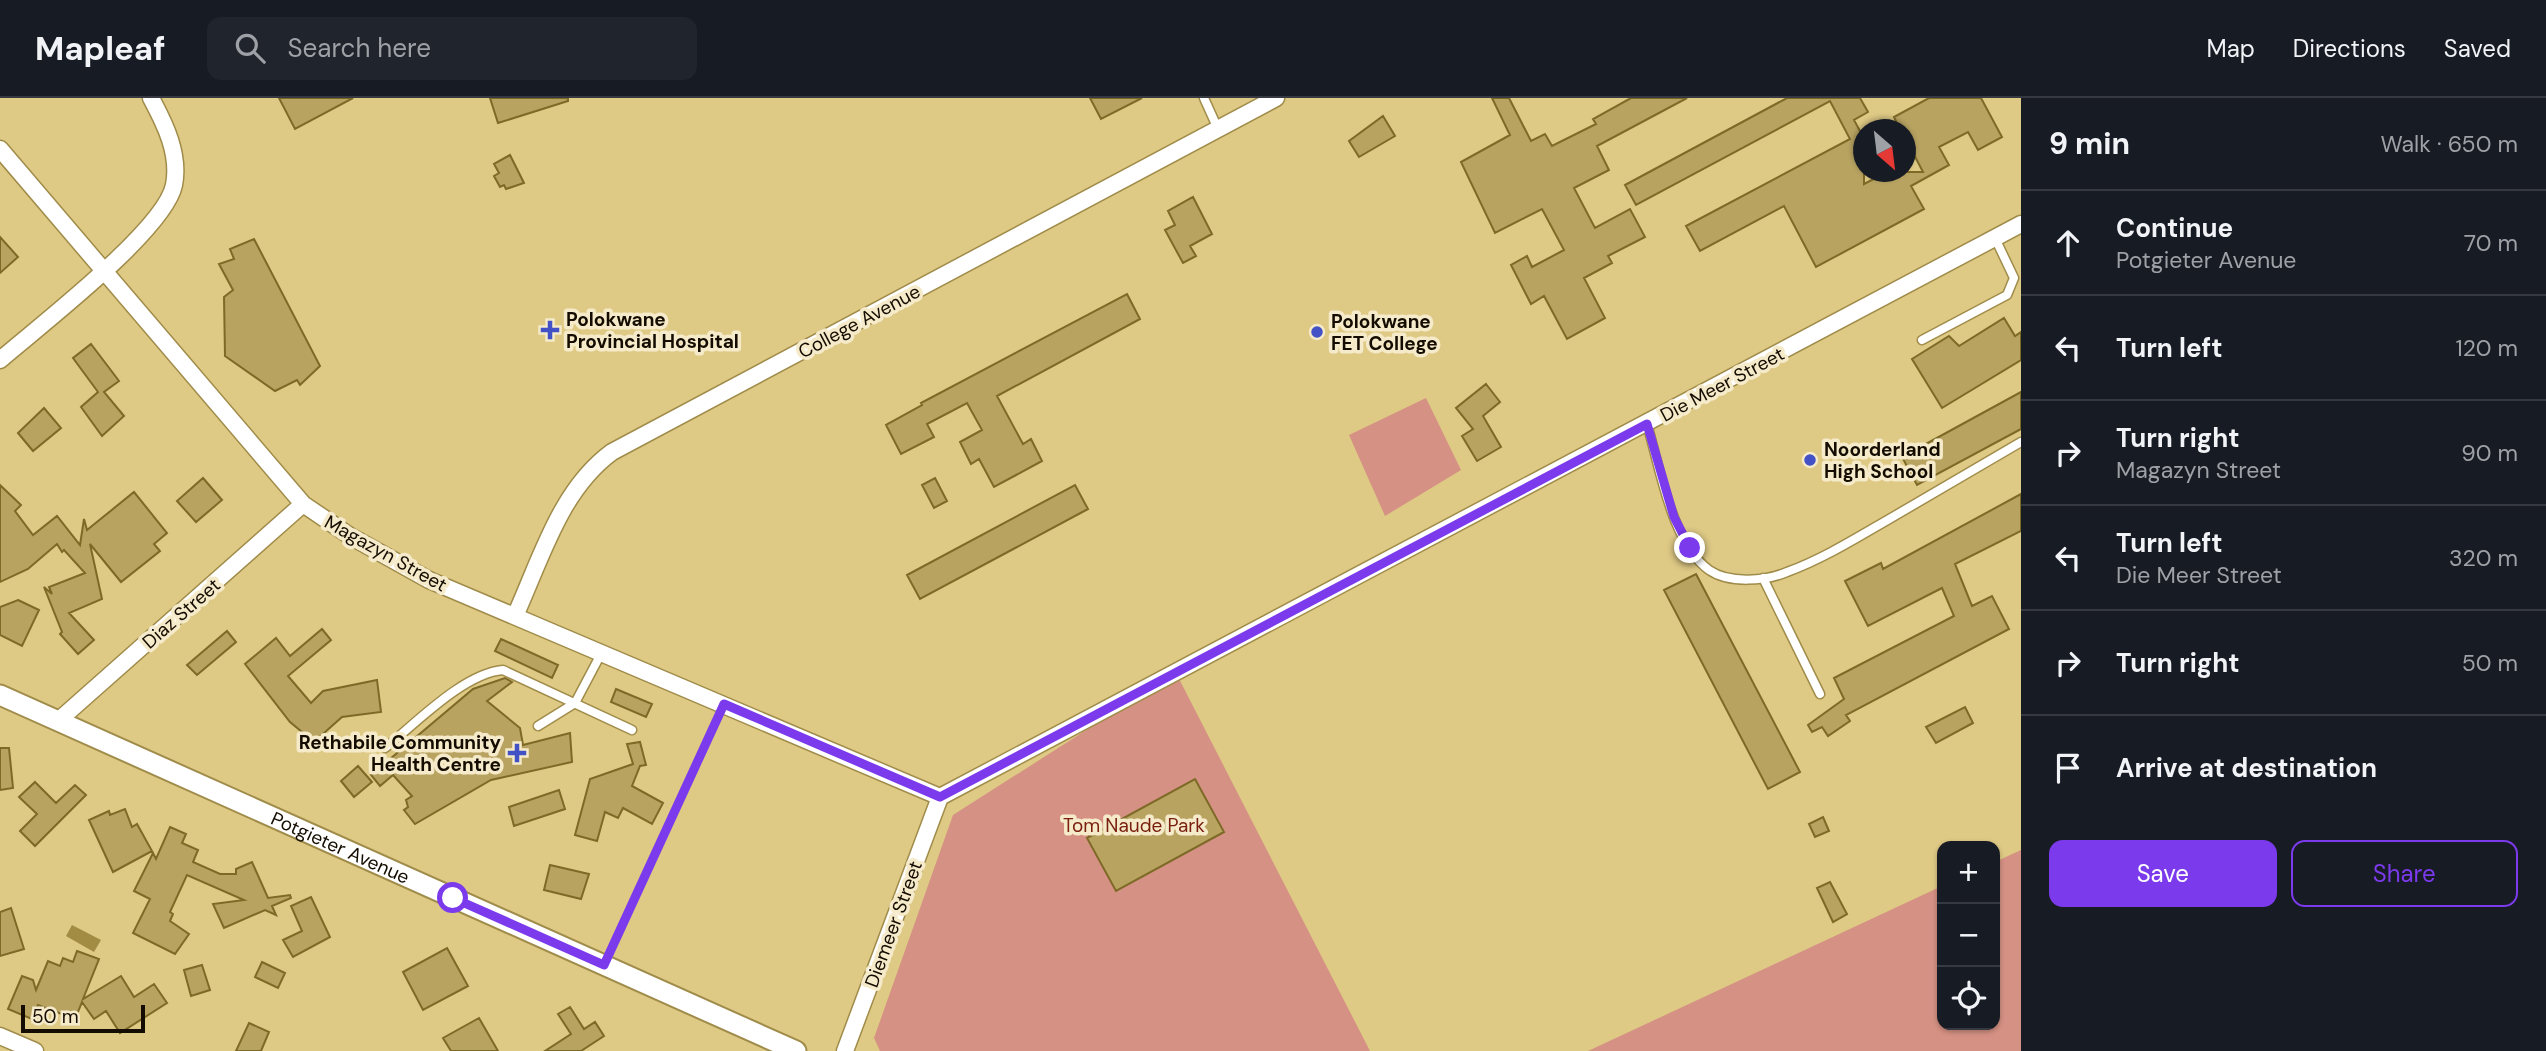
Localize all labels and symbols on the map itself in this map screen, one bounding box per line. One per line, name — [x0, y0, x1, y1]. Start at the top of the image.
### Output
north arrow — [1853, 119, 1916, 182]
street label: College Avenue — [794, 279, 925, 364]
place label: Polokwane Provincial Hospital — [566, 307, 739, 354]
place label: Polokwane FET College — [1331, 309, 1438, 356]
marker: Polokwane Provincial Hospital — [540, 320, 560, 340]
marker: Polokwane FET College — [1309, 324, 1325, 340]
street label: Die Meer Street — [1656, 341, 1789, 428]
place label: Noorderland High School — [1824, 437, 1941, 484]
marker: Noorderland High School — [1802, 452, 1818, 468]
street label: Magazyn Street — [320, 509, 451, 597]
route end — [1674, 532, 1705, 563]
street label: Diaz Street — [137, 573, 226, 654]
place label: Rethabile Community Health Centre — [299, 730, 502, 777]
marker: Rethabile Community Health Centre — [507, 743, 527, 763]
street label: Potgieter Avenue — [267, 806, 413, 890]
park label: Tom Naude Park — [1063, 813, 1205, 838]
street label: Diemeer Street — [859, 857, 928, 991]
route start — [437, 882, 468, 913]
scale bar — [21, 1002, 145, 1034]

